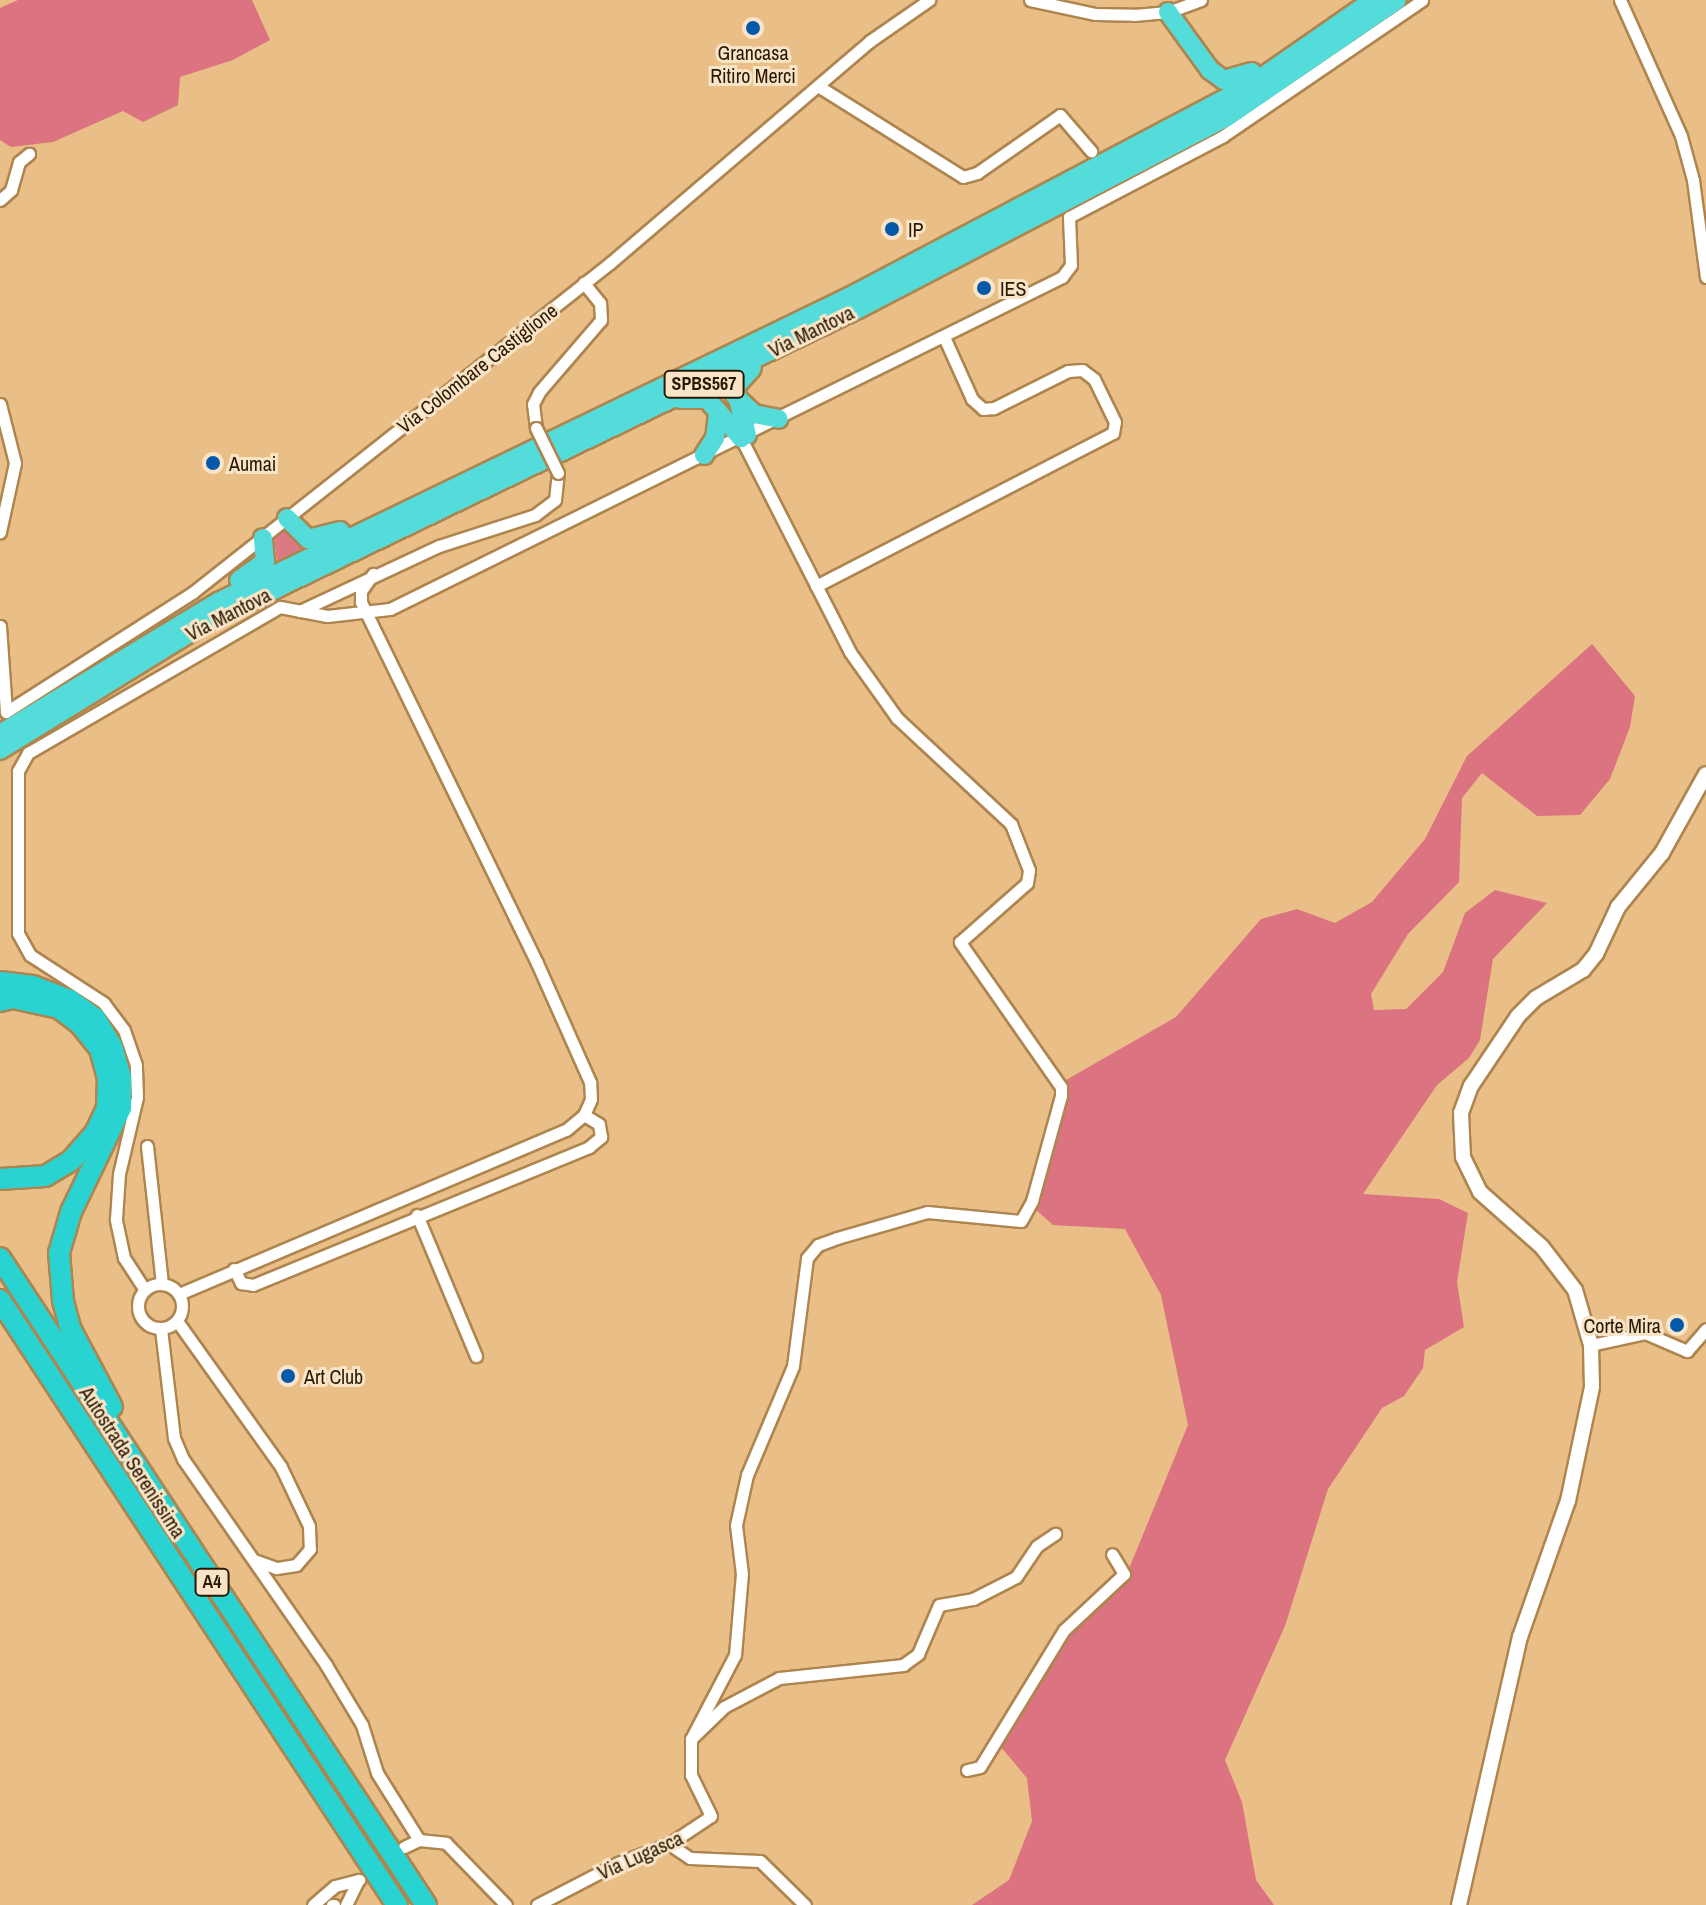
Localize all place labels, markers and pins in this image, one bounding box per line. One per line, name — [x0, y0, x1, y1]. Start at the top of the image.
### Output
marker: Grancasa Ritiro Merci — [744, 19, 762, 37]
place label: Grancasa Ritiro Merci — [710, 40, 796, 87]
place label: IP — [908, 217, 923, 241]
marker: IP — [883, 220, 901, 238]
place label: IES — [1000, 276, 1026, 300]
marker: IES — [975, 279, 993, 297]
place label: Aumai — [229, 451, 276, 475]
marker: Aumai — [204, 454, 222, 472]
place label: Corte Mira — [1584, 1313, 1661, 1337]
marker: Corte Mira — [1668, 1316, 1686, 1334]
place label: Art Club — [304, 1364, 363, 1388]
marker: Art Club — [279, 1367, 297, 1385]

